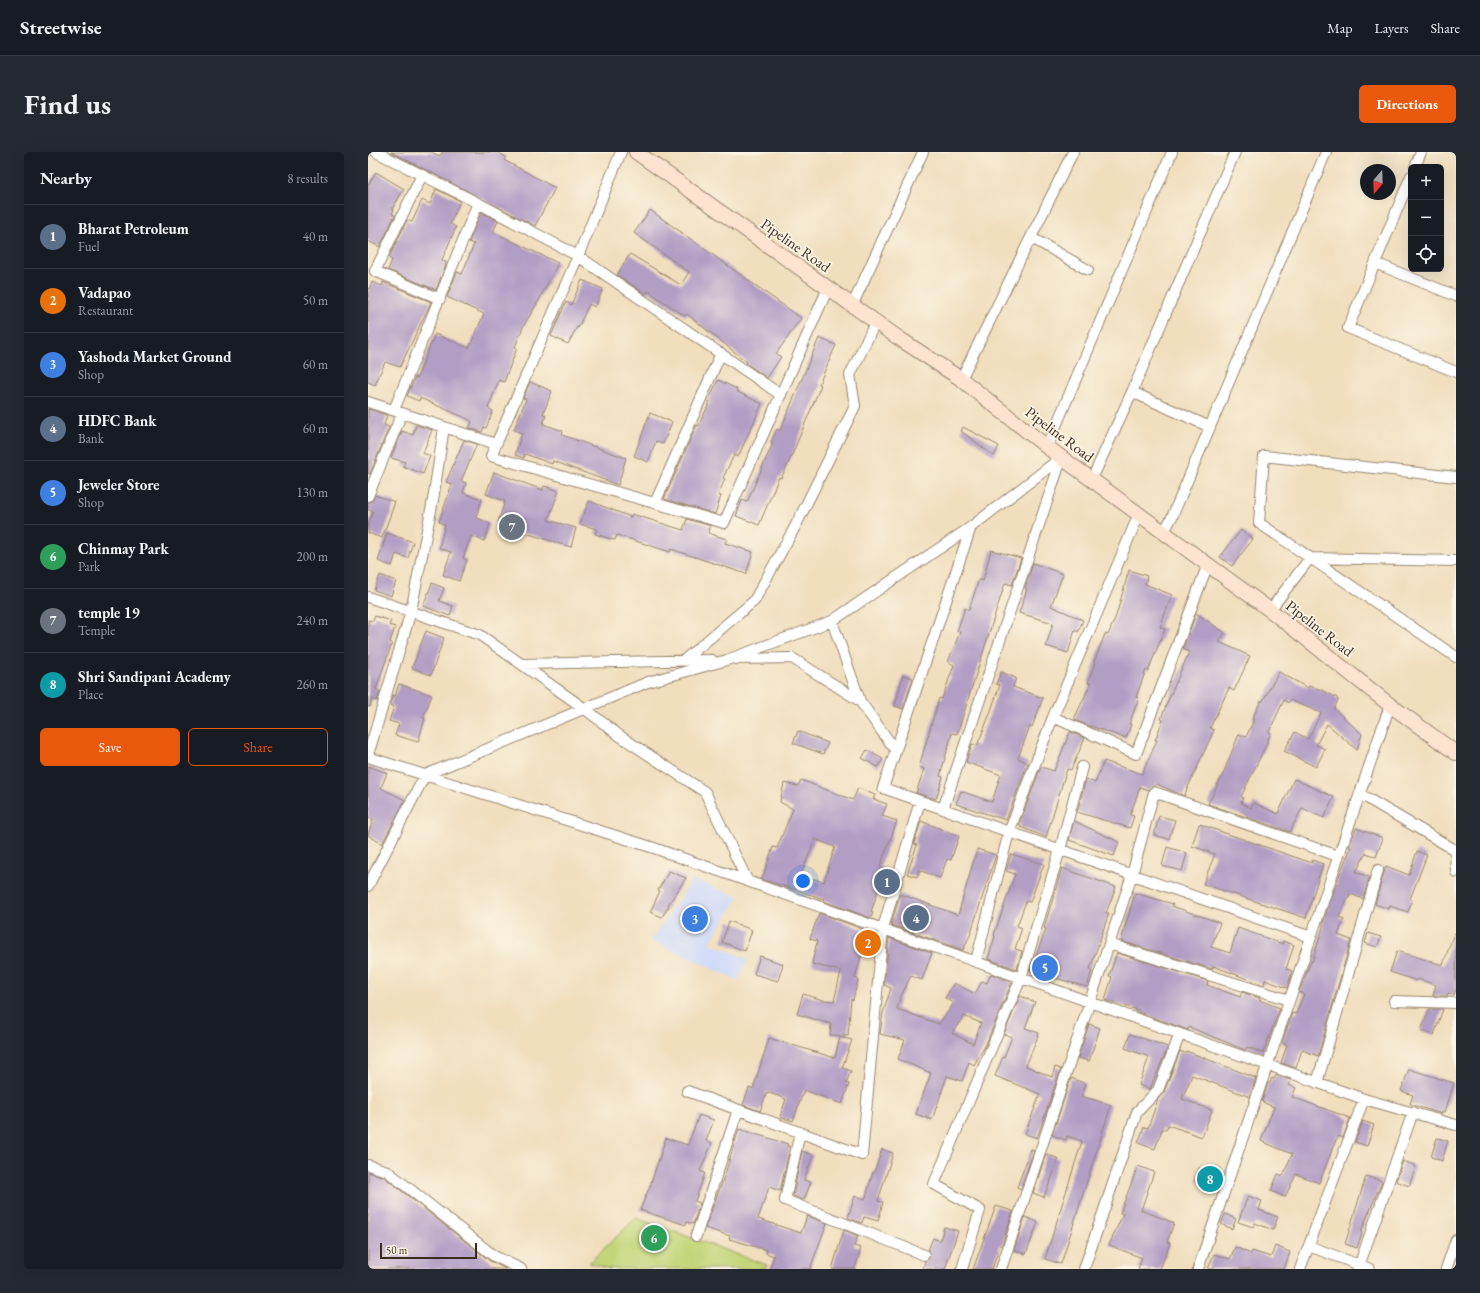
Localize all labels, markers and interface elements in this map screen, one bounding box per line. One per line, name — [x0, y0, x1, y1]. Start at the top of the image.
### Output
text: Streetwise — [20, 15, 102, 40]
text: Map — [1327, 19, 1352, 37]
text: Layers — [1374, 19, 1409, 37]
text: Share — [1431, 19, 1460, 37]
button: Directions — [1359, 85, 1456, 123]
text: Find us — [24, 86, 111, 122]
north arrow — [1360, 164, 1396, 200]
map controls — [1408, 164, 1444, 272]
button: + — [1408, 164, 1444, 200]
text: Nearby — [40, 167, 92, 189]
text: 8 results — [287, 170, 328, 187]
button: − — [1408, 200, 1444, 236]
street label: Pipeline Road — [757, 214, 835, 276]
text: Bharat Petroleum — [78, 219, 189, 238]
text: 1 — [50, 228, 56, 245]
text: 40 m — [303, 228, 328, 245]
button: locate — [1408, 236, 1444, 272]
text: Fuel — [78, 238, 100, 255]
text: Vadapao — [78, 283, 131, 302]
text: 2 — [50, 292, 56, 309]
text: 50 m — [303, 292, 328, 309]
text: Restaurant — [78, 302, 133, 319]
text: Yashoda Market Ground — [78, 347, 232, 366]
text: 3 — [50, 356, 56, 373]
text: 60 m — [303, 356, 328, 373]
text: Shop — [78, 366, 104, 383]
street label: Pipeline Road — [1022, 402, 1098, 466]
text: HDFC Bank — [78, 411, 157, 430]
text: 4 — [50, 420, 56, 437]
text: 60 m — [303, 420, 328, 437]
text: Bank — [78, 430, 104, 447]
text: Jeweler Store — [78, 475, 160, 494]
text: 5 — [50, 484, 56, 501]
text: 130 m — [297, 484, 328, 501]
text: Shop — [78, 494, 104, 511]
pin: 7 — [499, 512, 525, 542]
text: Chinmay Park — [78, 539, 169, 558]
text: 6 — [50, 548, 56, 565]
text: 200 m — [297, 548, 328, 565]
text: Park — [78, 558, 100, 575]
street label: Pipeline Road — [1282, 596, 1358, 661]
text: temple 19 — [78, 603, 140, 622]
text: 7 — [50, 612, 56, 629]
text: 240 m — [297, 612, 328, 629]
text: Temple — [78, 622, 115, 639]
text: Shri Sandipani Academy — [78, 667, 231, 686]
text: 8 — [50, 676, 56, 693]
text: 260 m — [297, 676, 328, 693]
text: Place — [78, 686, 104, 703]
button: Save — [40, 728, 180, 766]
button: Share — [188, 728, 328, 766]
pin: 1 — [874, 867, 900, 897]
your location — [793, 871, 813, 891]
pin: 4 — [903, 903, 929, 933]
pin: 3 — [682, 904, 708, 934]
pin: 2 — [855, 928, 881, 958]
pin: 5 — [1032, 953, 1058, 983]
pin: 8 — [1197, 1164, 1223, 1194]
pin: 6 — [641, 1223, 667, 1253]
scale bar — [380, 1241, 477, 1260]
text: 50 m — [386, 1243, 407, 1257]

